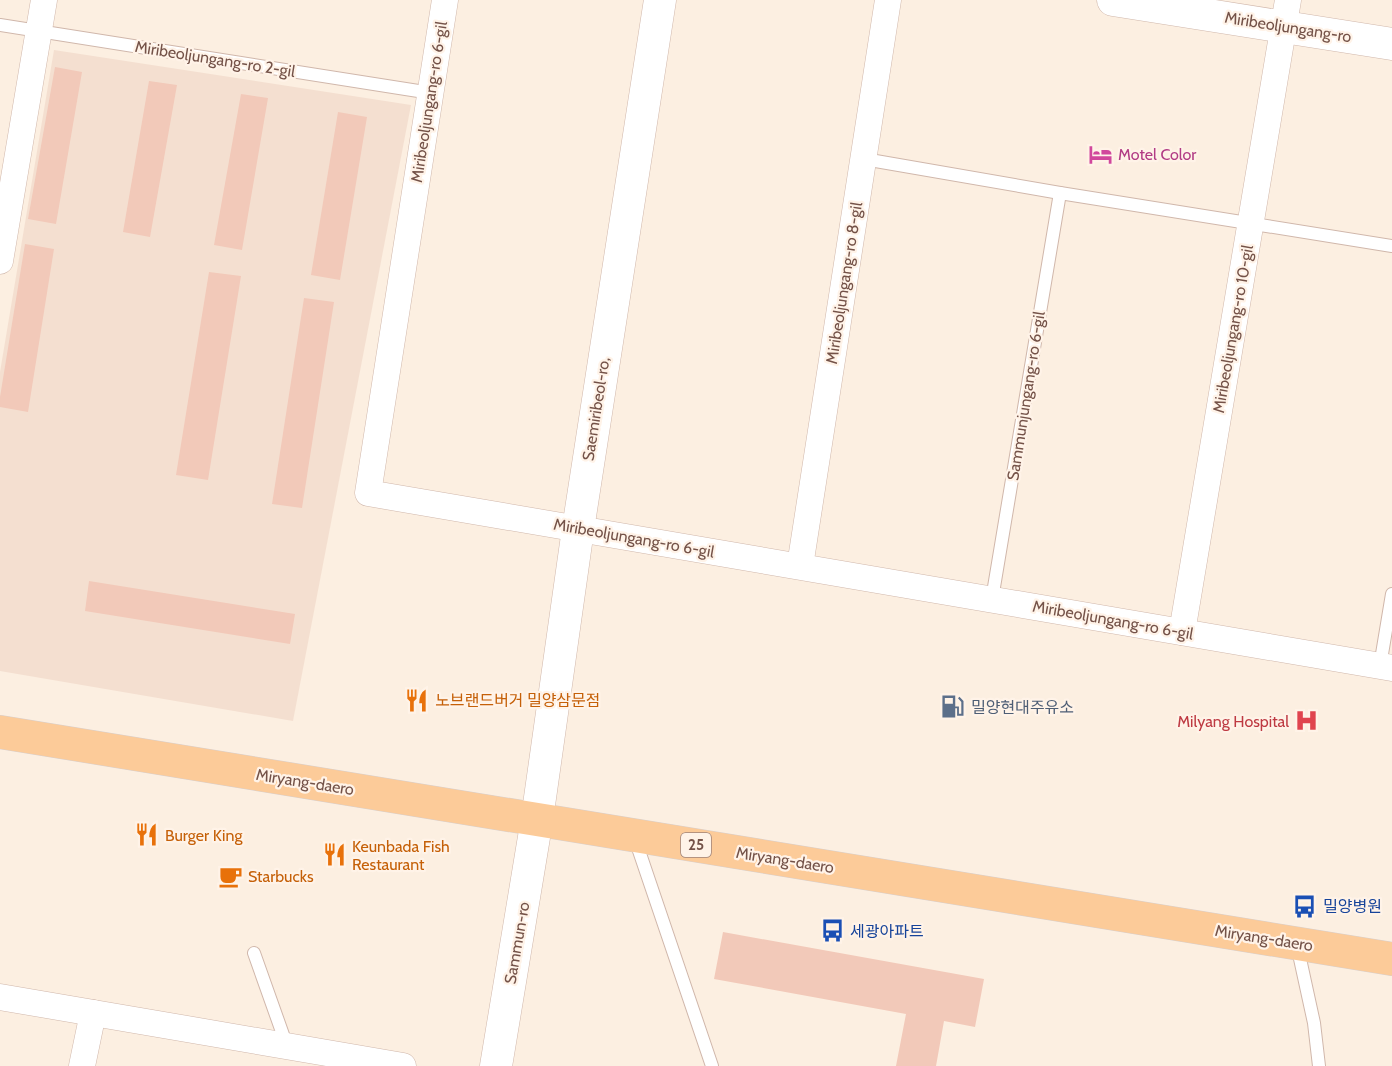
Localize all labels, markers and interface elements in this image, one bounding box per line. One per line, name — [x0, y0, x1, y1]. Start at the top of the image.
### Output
street label: Miribeoljungang-ro — [1223, 8, 1353, 46]
street label: Miribeoljungang-ro 6-gil — [407, 20, 451, 184]
street label: Miribeoljungang-ro 2-gil — [134, 37, 297, 81]
hotel icon: Motel Color — [1087, 141, 1113, 167]
place label: Motel Color — [1118, 145, 1197, 164]
street label: Miribeoljungang-ro 8-gil — [822, 201, 866, 365]
street label: Miribeoljungang-ro 10-gil — [1209, 243, 1257, 414]
street label: Sammunjungang-ro 6-gil — [1003, 310, 1049, 482]
street label: Saemiribeol-ro, — [578, 356, 614, 462]
street label: Miribeoljungang-ro 6-gil — [552, 514, 716, 562]
street label: Miribeoljungang-ro 6-gil — [1031, 596, 1195, 644]
restaurant icon: 노브랜드버거 밀양삼문점 — [404, 687, 430, 713]
place label: 노브랜드버거 밀양삼문점 — [435, 691, 601, 710]
fuel station icon: 밀양현대주유소 — [940, 694, 966, 720]
place label: 밀양현대주유소 — [971, 698, 1074, 717]
hospital icon: Milyang Hospital — [1294, 708, 1320, 734]
place label: Milyang Hospital — [1177, 712, 1289, 731]
street label: Miryang-daero — [255, 765, 356, 799]
restaurant icon: Burger King — [134, 822, 160, 848]
place label: Burger King — [165, 826, 243, 845]
road number: 25 — [681, 833, 711, 857]
place label: Keunbada Fish Restaurant — [352, 837, 450, 874]
restaurant icon: Keunbada Fish Restaurant — [321, 842, 347, 868]
street label: Miryang-daero — [735, 843, 836, 877]
cafe icon: Starbucks — [217, 863, 243, 889]
place label: Starbucks — [248, 867, 314, 886]
bus stop icon: 밀양병원 — [1292, 893, 1318, 919]
place label: 밀양병원 — [1323, 897, 1382, 916]
street label: Sammun-ro — [500, 900, 534, 985]
bus stop icon: 세광아파트 — [819, 918, 845, 944]
street label: Miryang-daero — [1214, 921, 1315, 955]
place label: 세광아파트 — [850, 922, 924, 941]

